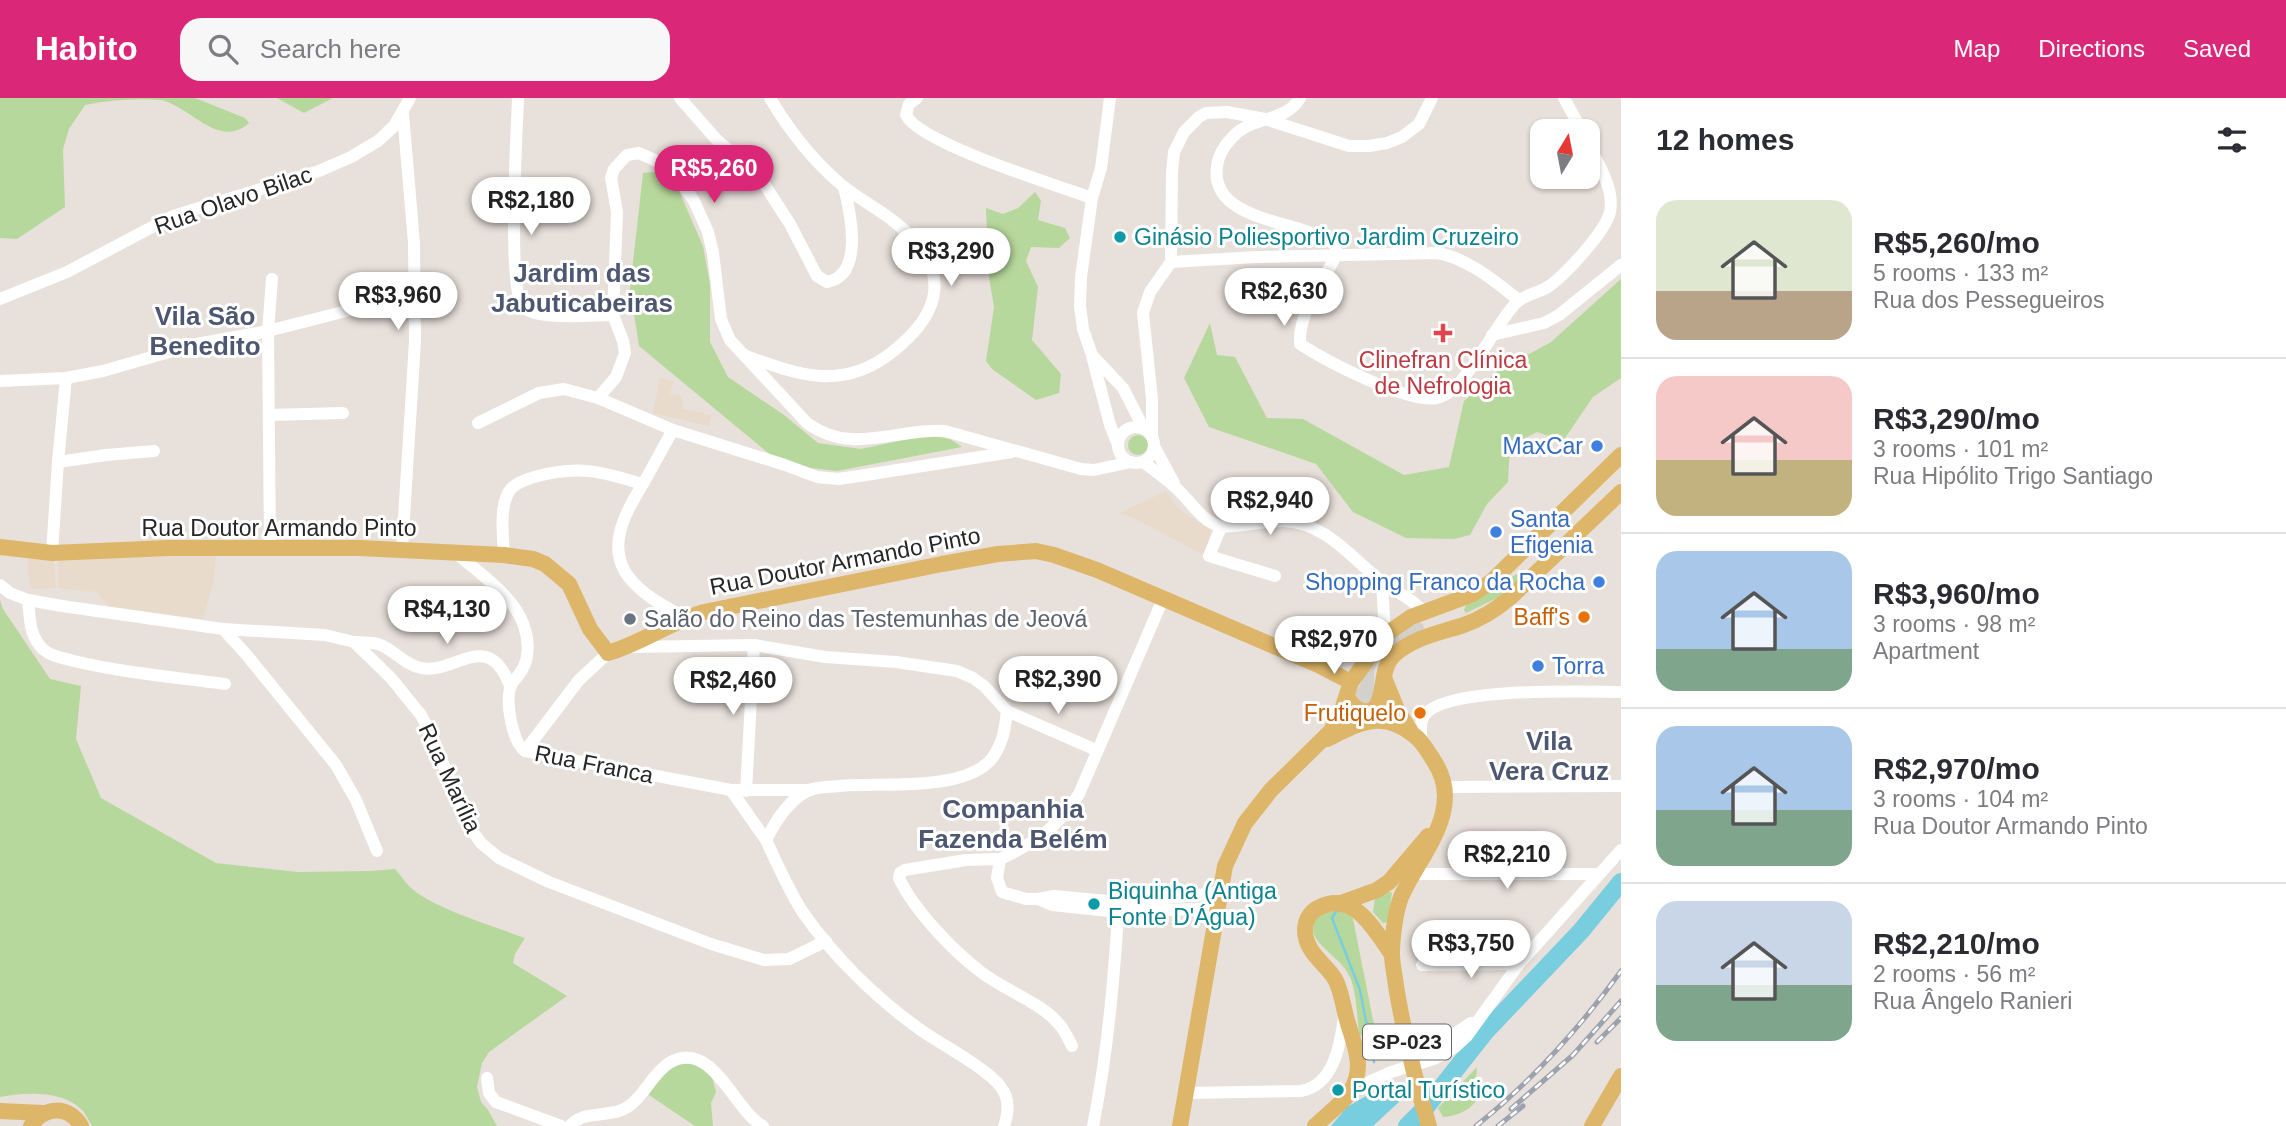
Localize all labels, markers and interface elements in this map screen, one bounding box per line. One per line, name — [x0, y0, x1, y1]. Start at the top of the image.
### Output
search box — [180, 18, 670, 81]
text: Habito — [35, 30, 138, 67]
icon: search — [204, 30, 242, 68]
text: Search here — [260, 34, 401, 64]
text: Map — [1954, 35, 2000, 62]
text: Directions — [2038, 35, 2145, 62]
text: Saved — [2183, 35, 2251, 62]
north arrow — [1530, 119, 1600, 189]
map controls — [1530, 119, 1600, 189]
icon: filters — [2213, 121, 2251, 159]
text: 12 homes — [1656, 123, 1794, 156]
pin: R$5,260 — [649, 146, 779, 205]
text: R$5,260 — [671, 155, 757, 181]
street label: Rua Olavo Bilac — [151, 161, 315, 239]
pin: R$2,180 — [466, 178, 596, 237]
text: R$2,180 — [488, 187, 574, 213]
place label: Ginásio Poliesportivo Jardim Cruzeiro — [1134, 224, 1519, 250]
text: R$5,260/mo — [1873, 226, 2040, 259]
pin: R$3,290 — [886, 228, 1016, 288]
icon: home — [1712, 228, 1796, 312]
marker: Ginásio Poliesportivo Jardim Cruzeiro — [1112, 229, 1128, 245]
text: R$3,290 — [908, 238, 994, 264]
district label: Jardim das Jabuticabeiras — [491, 258, 673, 318]
text: 5 rooms · 133 m² — [1873, 260, 2048, 286]
pin: R$2,630 — [1219, 268, 1349, 328]
pin: R$3,960 — [333, 272, 463, 332]
text: R$2,630 — [1241, 278, 1327, 304]
text: R$3,960 — [355, 282, 441, 308]
text: Rua dos Pessegueiros — [1873, 287, 2104, 313]
district label: Vila São Benedito — [149, 301, 261, 361]
marker: Clinefran Clínica de Nefrologia — [1433, 323, 1453, 343]
place label: Clinefran Clínica de Nefrologia — [1359, 347, 1528, 399]
text: R$3,290/mo — [1873, 402, 2040, 435]
icon: home — [1712, 404, 1796, 488]
place label: MaxCar — [1502, 433, 1583, 459]
text: 3 rooms · 101 m² — [1873, 436, 2048, 462]
marker: MaxCar — [1589, 438, 1605, 454]
text: Rua Hipólito Trigo Santiago — [1873, 463, 2153, 489]
pin: R$2,940 — [1205, 478, 1335, 537]
text: R$2,940 — [1227, 487, 1313, 513]
place label: Santa Efigenia — [1510, 506, 1593, 558]
street label: Rua Doutor Armando Pinto — [142, 515, 416, 541]
street label: Rua Doutor Armando Pinto — [708, 522, 982, 600]
marker: Santa Efigenia — [1488, 524, 1504, 540]
place label: Shopping Franco da Rocha — [1305, 569, 1585, 595]
marker: Shopping Franco da Rocha — [1591, 574, 1607, 590]
text: R$3,960/mo — [1873, 577, 2040, 610]
icon: home — [1712, 579, 1796, 663]
pin: R$4,130 — [382, 587, 512, 646]
text: R$4,130 — [404, 596, 490, 622]
place label: Baff's — [1514, 604, 1570, 630]
place label: Salão do Reino das Testemunhas de Jeová — [644, 606, 1087, 632]
marker: Baff's — [1576, 609, 1592, 625]
marker: Salão do Reino das Testemunhas de Jeová — [622, 611, 638, 627]
text: 3 rooms · 98 m² — [1873, 611, 2035, 637]
pin: R$2,970 — [1269, 616, 1399, 676]
text: R$2,970 — [1291, 626, 1377, 652]
text: Apartment — [1873, 638, 1979, 664]
place label: Torra — [1552, 653, 1605, 679]
pin: R$2,390 — [993, 656, 1123, 716]
pin: R$2,460 — [668, 658, 798, 717]
marker: Torra — [1530, 658, 1546, 674]
text: R$2,390 — [1015, 666, 1101, 692]
text: R$2,460 — [690, 667, 776, 693]
place label: Frutiquelo — [1304, 700, 1406, 726]
marker: Frutiquelo — [1412, 705, 1428, 721]
street label: Rua Marília — [413, 719, 487, 837]
district label: Vila Vera Cruz — [1489, 726, 1609, 786]
street label: Rua Franca — [533, 740, 656, 788]
text: R$2,970/mo — [1873, 752, 2040, 785]
icon: home — [1712, 754, 1796, 838]
text: 3 rooms · 104 m² — [1873, 786, 2048, 812]
district label: Companhia Fazenda Belém — [918, 794, 1108, 854]
text: Rua Doutor Armando Pinto — [1873, 813, 2148, 839]
pin: R$2,210 — [1442, 832, 1572, 891]
text: R$2,210 — [1464, 841, 1550, 867]
place label: Biquinha (Antiga Fonte D'Água) — [1108, 878, 1277, 930]
marker: Biquinha (Antiga Fonte D'Água) — [1086, 896, 1102, 912]
pin: R$3,750 — [1406, 920, 1536, 980]
text: R$2,210/mo — [1873, 927, 2040, 960]
icon: home — [1712, 929, 1796, 1013]
text: R$3,750 — [1428, 930, 1514, 956]
text: 2 rooms · 56 m² — [1873, 961, 2035, 987]
text: Rua Ângelo Ranieri — [1873, 988, 2072, 1014]
road number: SP-023 — [1363, 1024, 1451, 1060]
place label: Portal Turístico — [1352, 1077, 1505, 1103]
marker: Portal Turístico — [1330, 1082, 1346, 1098]

